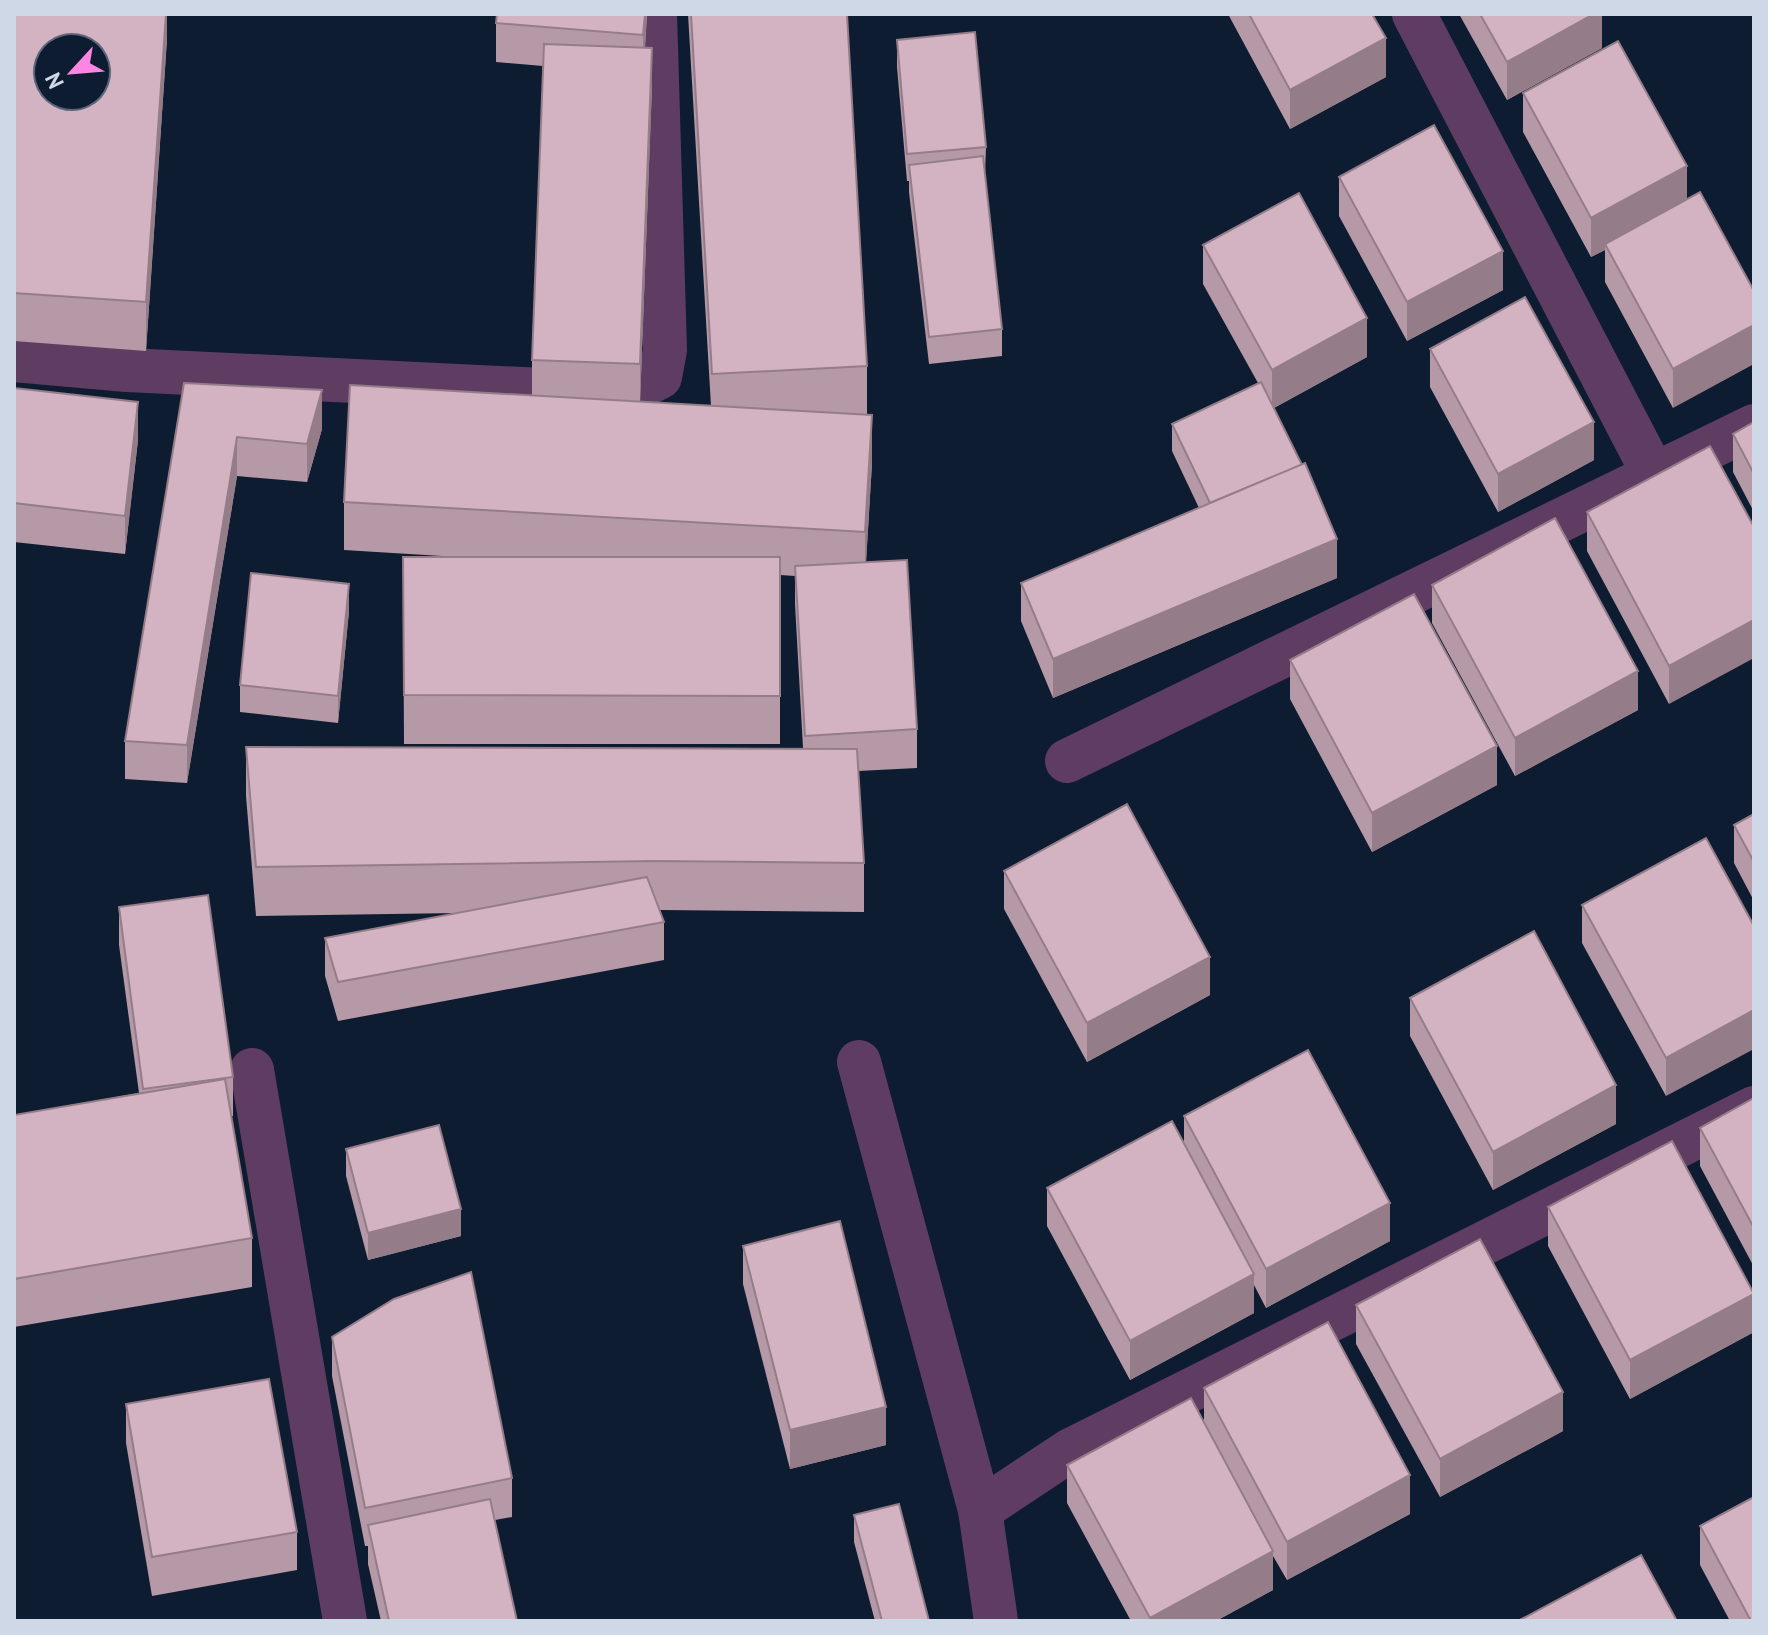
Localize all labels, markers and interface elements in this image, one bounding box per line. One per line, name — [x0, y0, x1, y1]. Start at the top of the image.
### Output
north arrow — [32, 32, 112, 112]
text: N — [38, 68, 70, 93]

